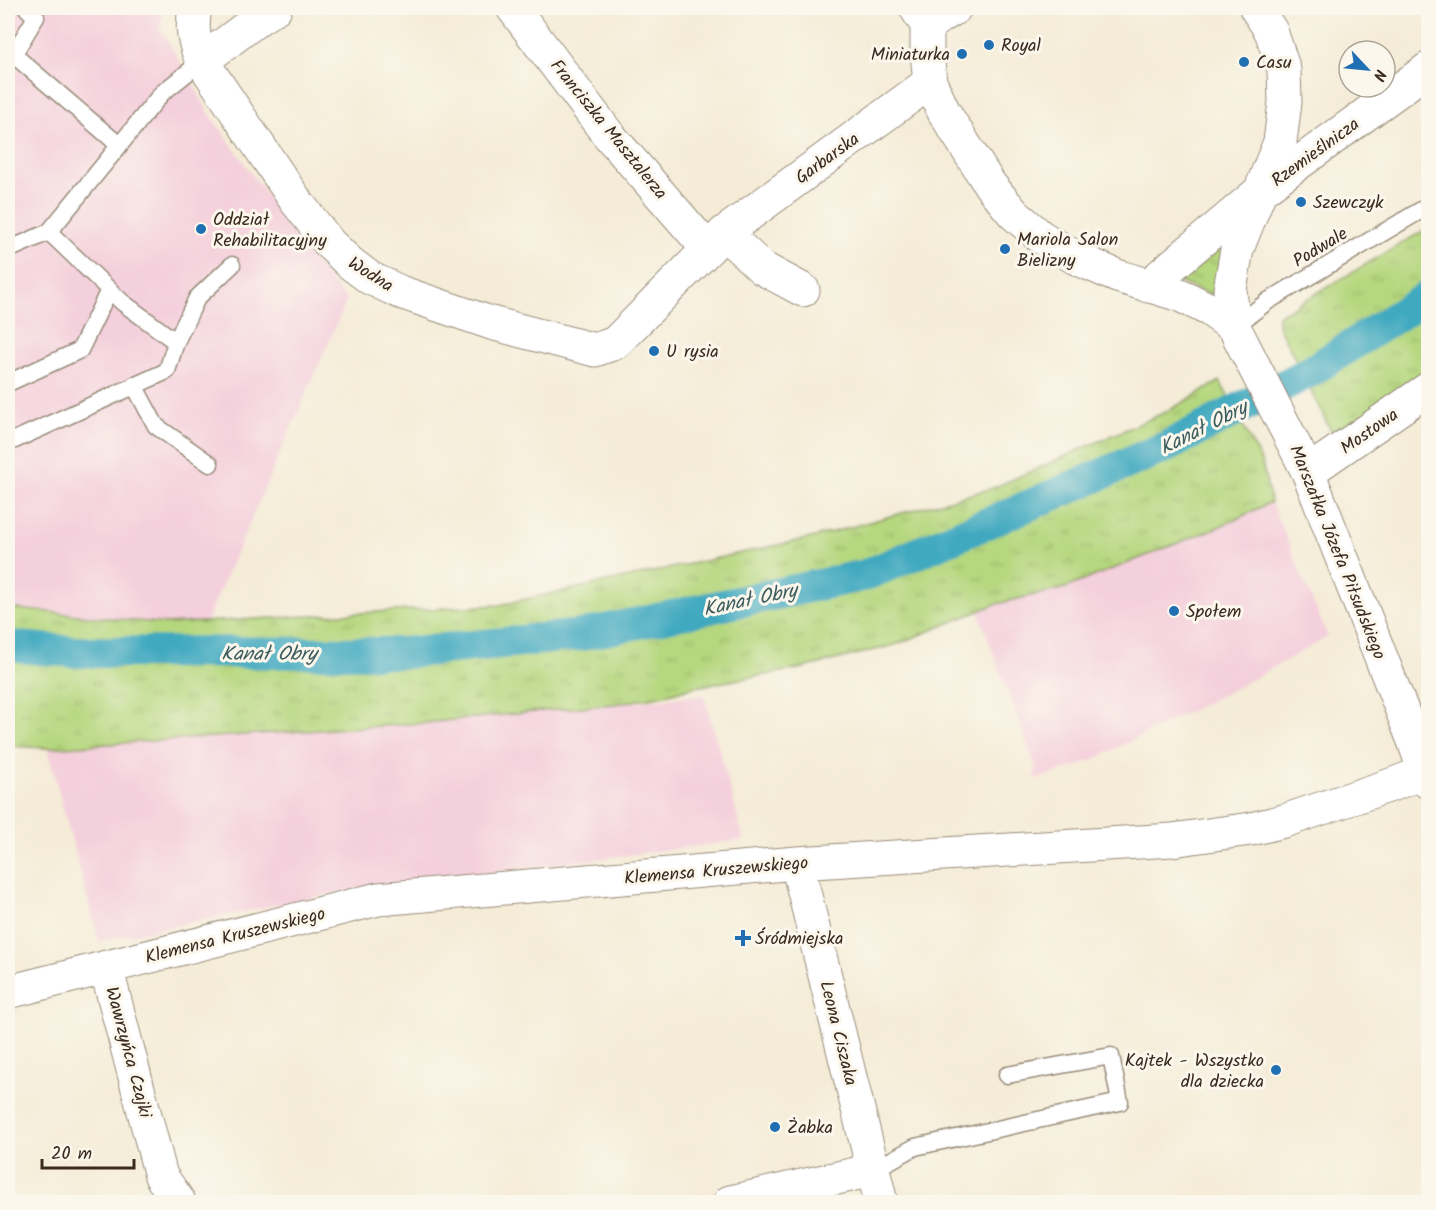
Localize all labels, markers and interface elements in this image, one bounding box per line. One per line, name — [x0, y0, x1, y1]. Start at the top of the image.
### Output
place label: Royal — [1001, 32, 1042, 61]
marker: Royal — [982, 38, 996, 52]
north arrow — [1337, 39, 1397, 99]
place label: Miniaturka — [871, 41, 950, 70]
marker: Miniaturka — [955, 47, 969, 61]
place label: Casu — [1256, 49, 1292, 78]
street label: Franciszka Masztalerza — [542, 53, 674, 207]
marker: Casu — [1237, 55, 1251, 69]
text: N — [1366, 65, 1393, 85]
street label: Rzemieślnicza — [1265, 111, 1366, 195]
street label: Garbarska — [790, 126, 866, 193]
place label: Szewczyk — [1313, 189, 1384, 218]
marker: Szewczyk — [1294, 195, 1308, 209]
place label: Oddział Rehabilitacyjny — [213, 206, 327, 256]
street label: Podwale — [1288, 220, 1354, 276]
marker: Oddział Rehabilitacyjny — [194, 222, 208, 236]
place label: Mariola Salon Bielizny — [1017, 226, 1118, 276]
marker: Mariola Salon Bielizny — [998, 242, 1012, 256]
street label: Wodna — [342, 250, 399, 301]
place label: U rysia — [666, 338, 719, 367]
marker: U rysia — [647, 344, 661, 358]
water label: Kanał Obry — [1154, 392, 1256, 465]
street label: Mostowa — [1335, 402, 1405, 463]
street label: Marszałka Józefa Piłsudskiego — [1280, 441, 1393, 664]
water label: Kanał Obry — [700, 575, 803, 627]
place label: Społem — [1186, 598, 1241, 627]
marker: Społem — [1167, 604, 1181, 618]
water label: Kanał Obry — [221, 639, 319, 671]
street label: Klemensa Kruszewskiego — [623, 849, 809, 894]
street label: Klemensa Kruszewskiego — [142, 900, 329, 973]
place label: Śródmiejska — [755, 925, 843, 954]
marker: Śródmiejska — [736, 931, 750, 945]
street label: Leona Ciszaka — [810, 978, 865, 1089]
street label: Wawrzyńca Czajki — [96, 984, 159, 1122]
place label: Kajtek - Wszystko dla dziecka — [1125, 1047, 1264, 1097]
marker: Kajtek - Wszystko dla dziecka — [1269, 1063, 1283, 1077]
place label: Żabka — [787, 1114, 833, 1143]
marker: Żabka — [768, 1120, 782, 1134]
scale bar — [42, 1132, 134, 1170]
text: 20 m — [51, 1140, 92, 1169]

